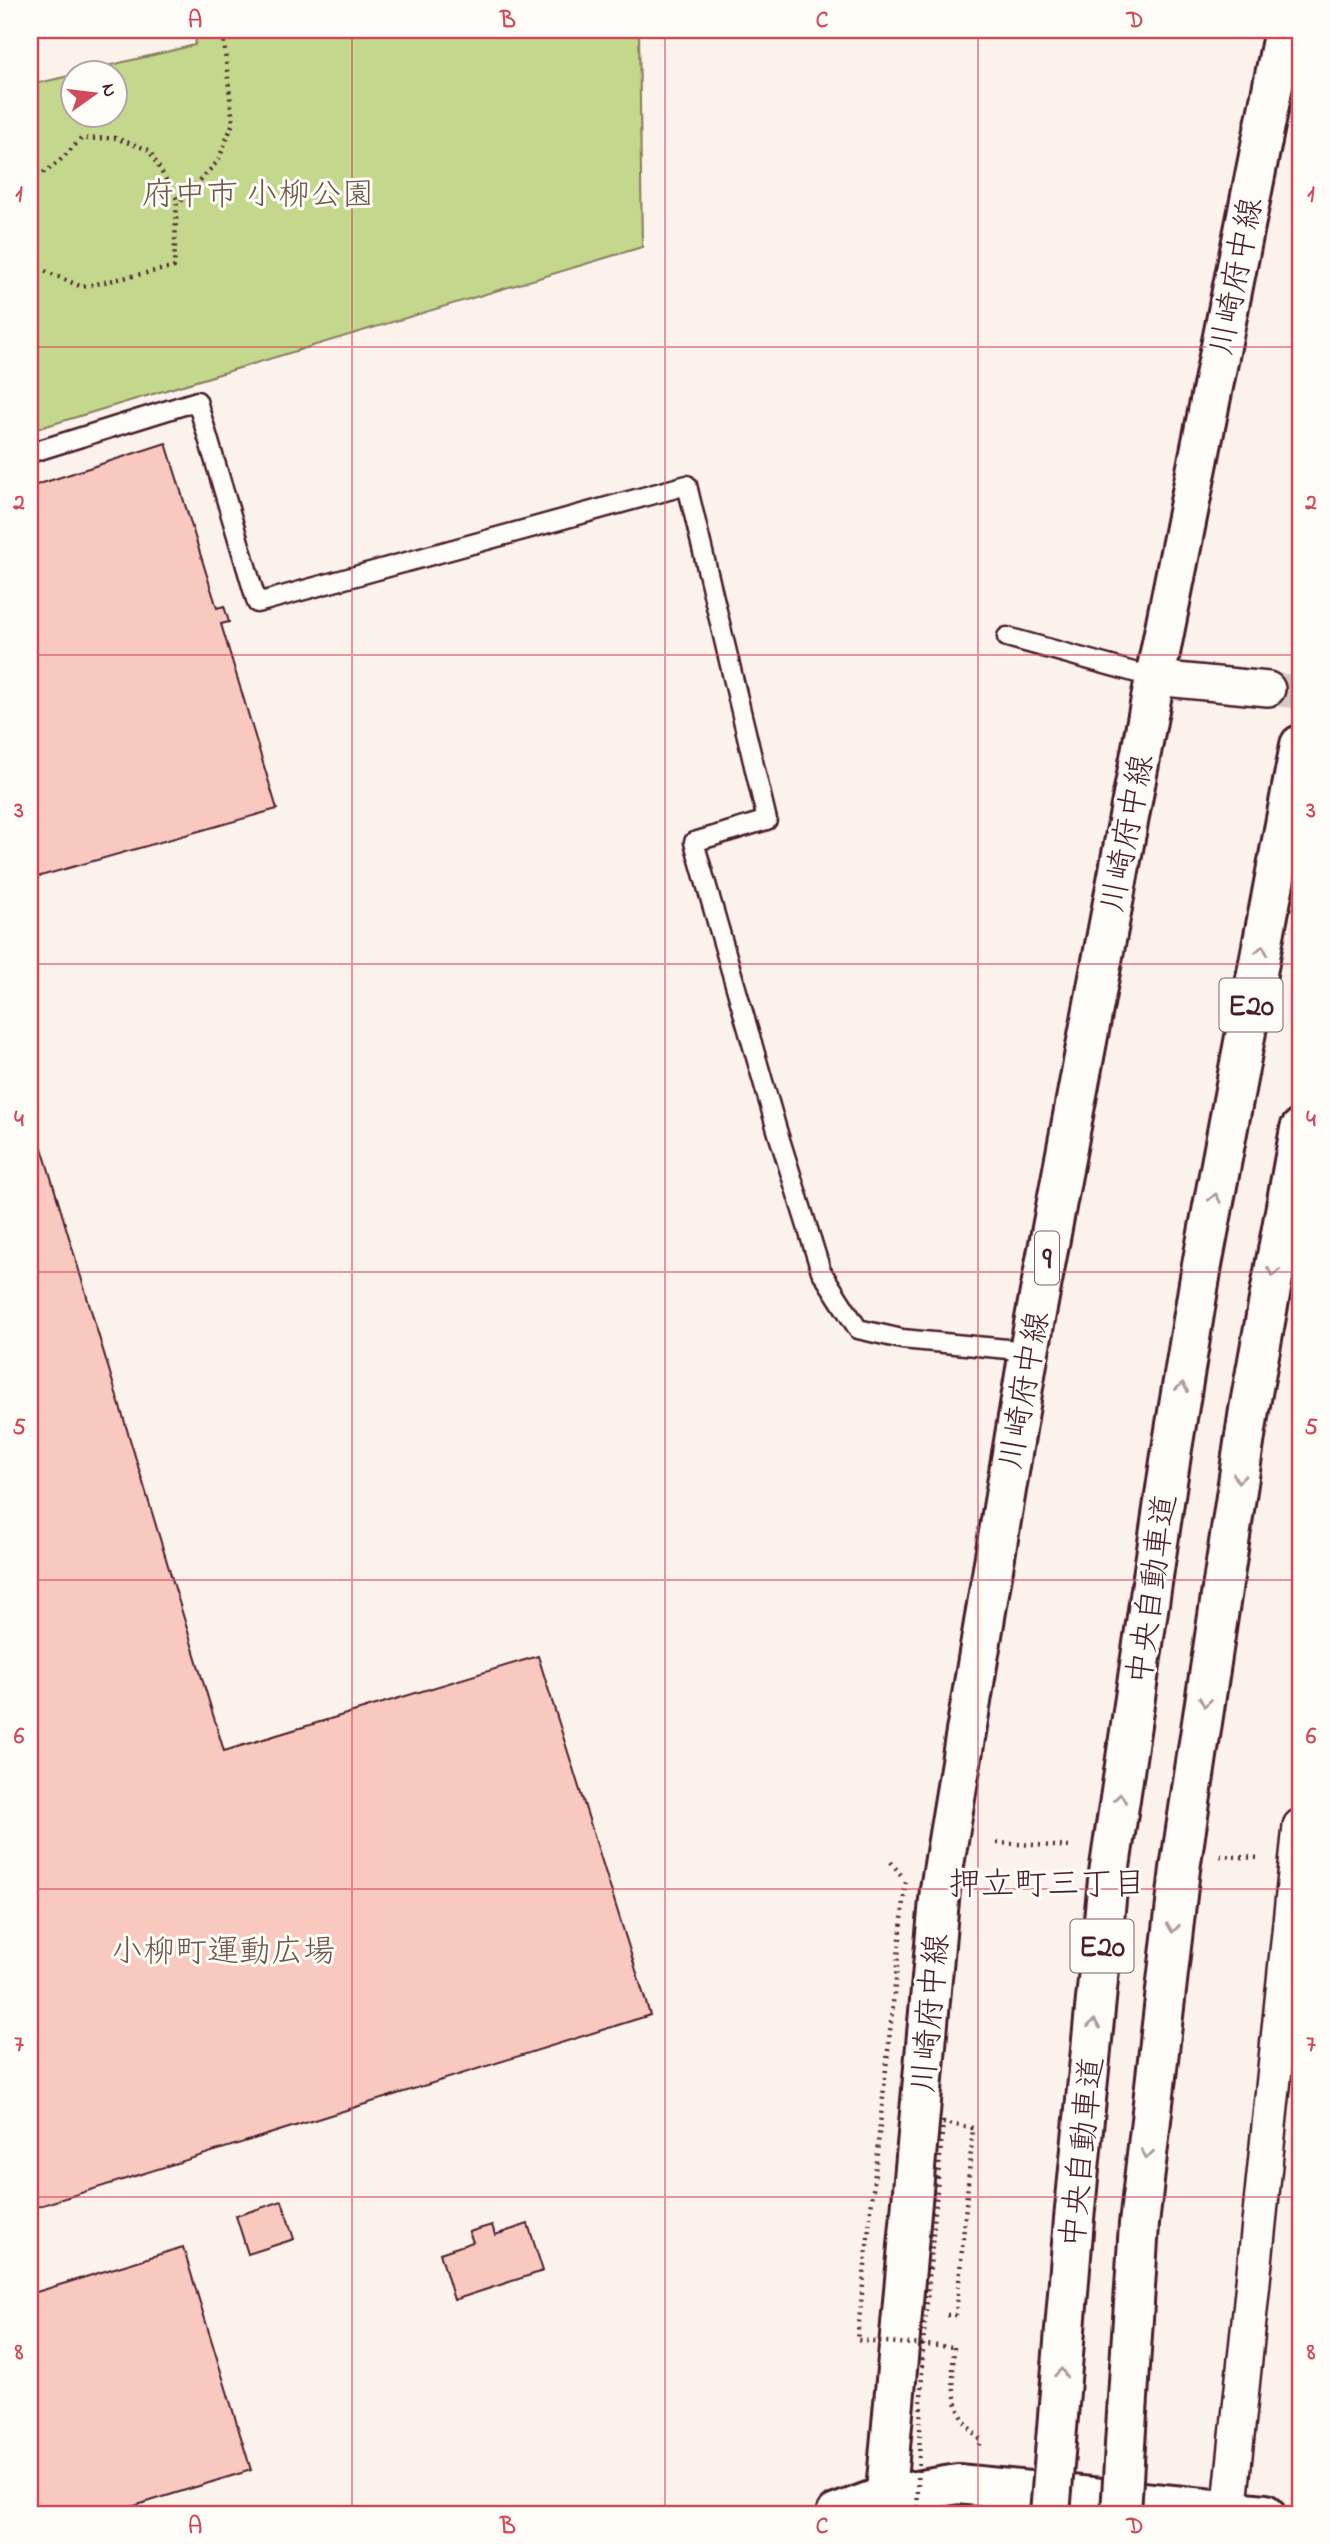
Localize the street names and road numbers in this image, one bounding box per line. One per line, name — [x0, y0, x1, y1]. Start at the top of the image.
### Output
street label: 川崎府中線 — [1200, 194, 1277, 360]
street label: 川崎府中線 — [1091, 751, 1168, 917]
road number: E20 — [1220, 979, 1282, 1032]
road number: 9 — [1035, 1232, 1059, 1284]
street label: 川崎府中線 — [989, 1308, 1063, 1473]
street label: 中央自動車道 — [1118, 1491, 1191, 1688]
road number: E20 — [1070, 1920, 1134, 1972]
street label: 川崎府中線 — [902, 1932, 963, 2095]
street label: 中央自動車道 — [1051, 2054, 1118, 2250]

